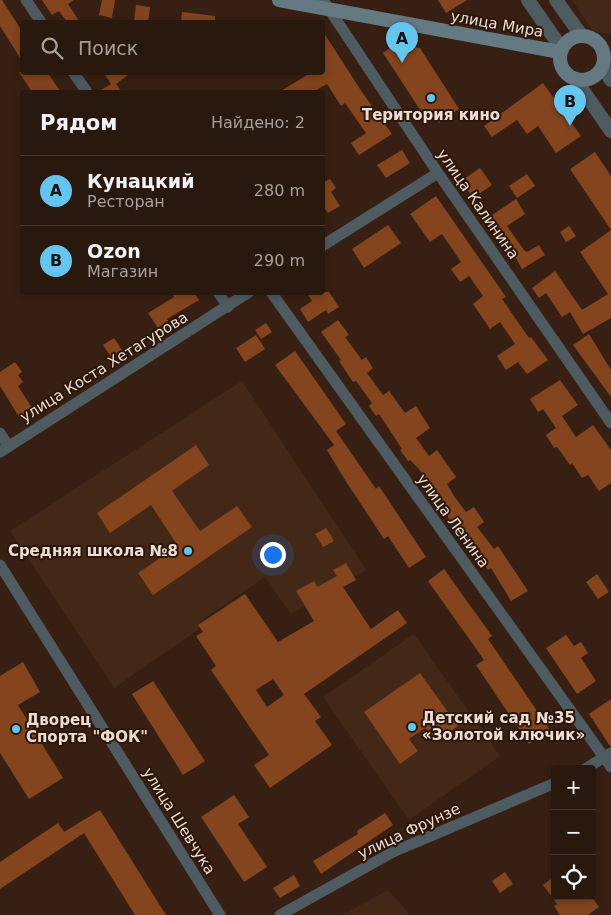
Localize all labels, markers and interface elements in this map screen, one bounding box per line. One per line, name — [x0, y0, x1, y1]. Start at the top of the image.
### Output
street label: улица Мира — [449, 7, 545, 41]
search box — [20, 20, 325, 75]
pin: A — [386, 22, 418, 63]
icon: search — [38, 34, 66, 62]
text: Поиск — [78, 37, 138, 59]
pin: B — [554, 85, 586, 126]
marker: Територия кино — [425, 92, 437, 104]
place label: Територия кино — [362, 106, 500, 124]
text: Рядом — [40, 111, 117, 135]
text: Найдено: 2 — [211, 113, 305, 132]
street label: улица Калинина — [433, 146, 523, 262]
text: Кунацкий — [87, 170, 194, 192]
text: A — [50, 181, 62, 200]
text: 280 m — [254, 181, 305, 200]
text: Ресторан — [87, 192, 165, 211]
text: Ozon — [87, 240, 141, 262]
text: B — [50, 251, 62, 270]
text: 290 m — [254, 251, 305, 270]
text: Магазин — [87, 262, 158, 281]
street label: улица Коста Хетагурова — [17, 308, 191, 426]
street label: улица Ленина — [413, 471, 493, 571]
place label: Средняя школа №8 — [8, 542, 178, 560]
your location — [260, 542, 286, 568]
marker: Средняя школа №8 — [182, 545, 194, 557]
place label: Детский сад №35 «Золотой ключик» — [422, 709, 585, 744]
place label: Дворец Спорта "ФОК" — [26, 711, 148, 746]
marker: Детский сад №35 «Золотой ключик» — [406, 721, 418, 733]
marker: Дворец Спорта "ФОК" — [10, 723, 22, 735]
street label: улица Шевчука — [139, 764, 219, 878]
map controls — [551, 765, 596, 900]
button: + — [551, 765, 596, 810]
street label: улица Фрунзе — [355, 799, 463, 863]
button: − — [551, 810, 596, 855]
button: locate — [551, 855, 596, 900]

